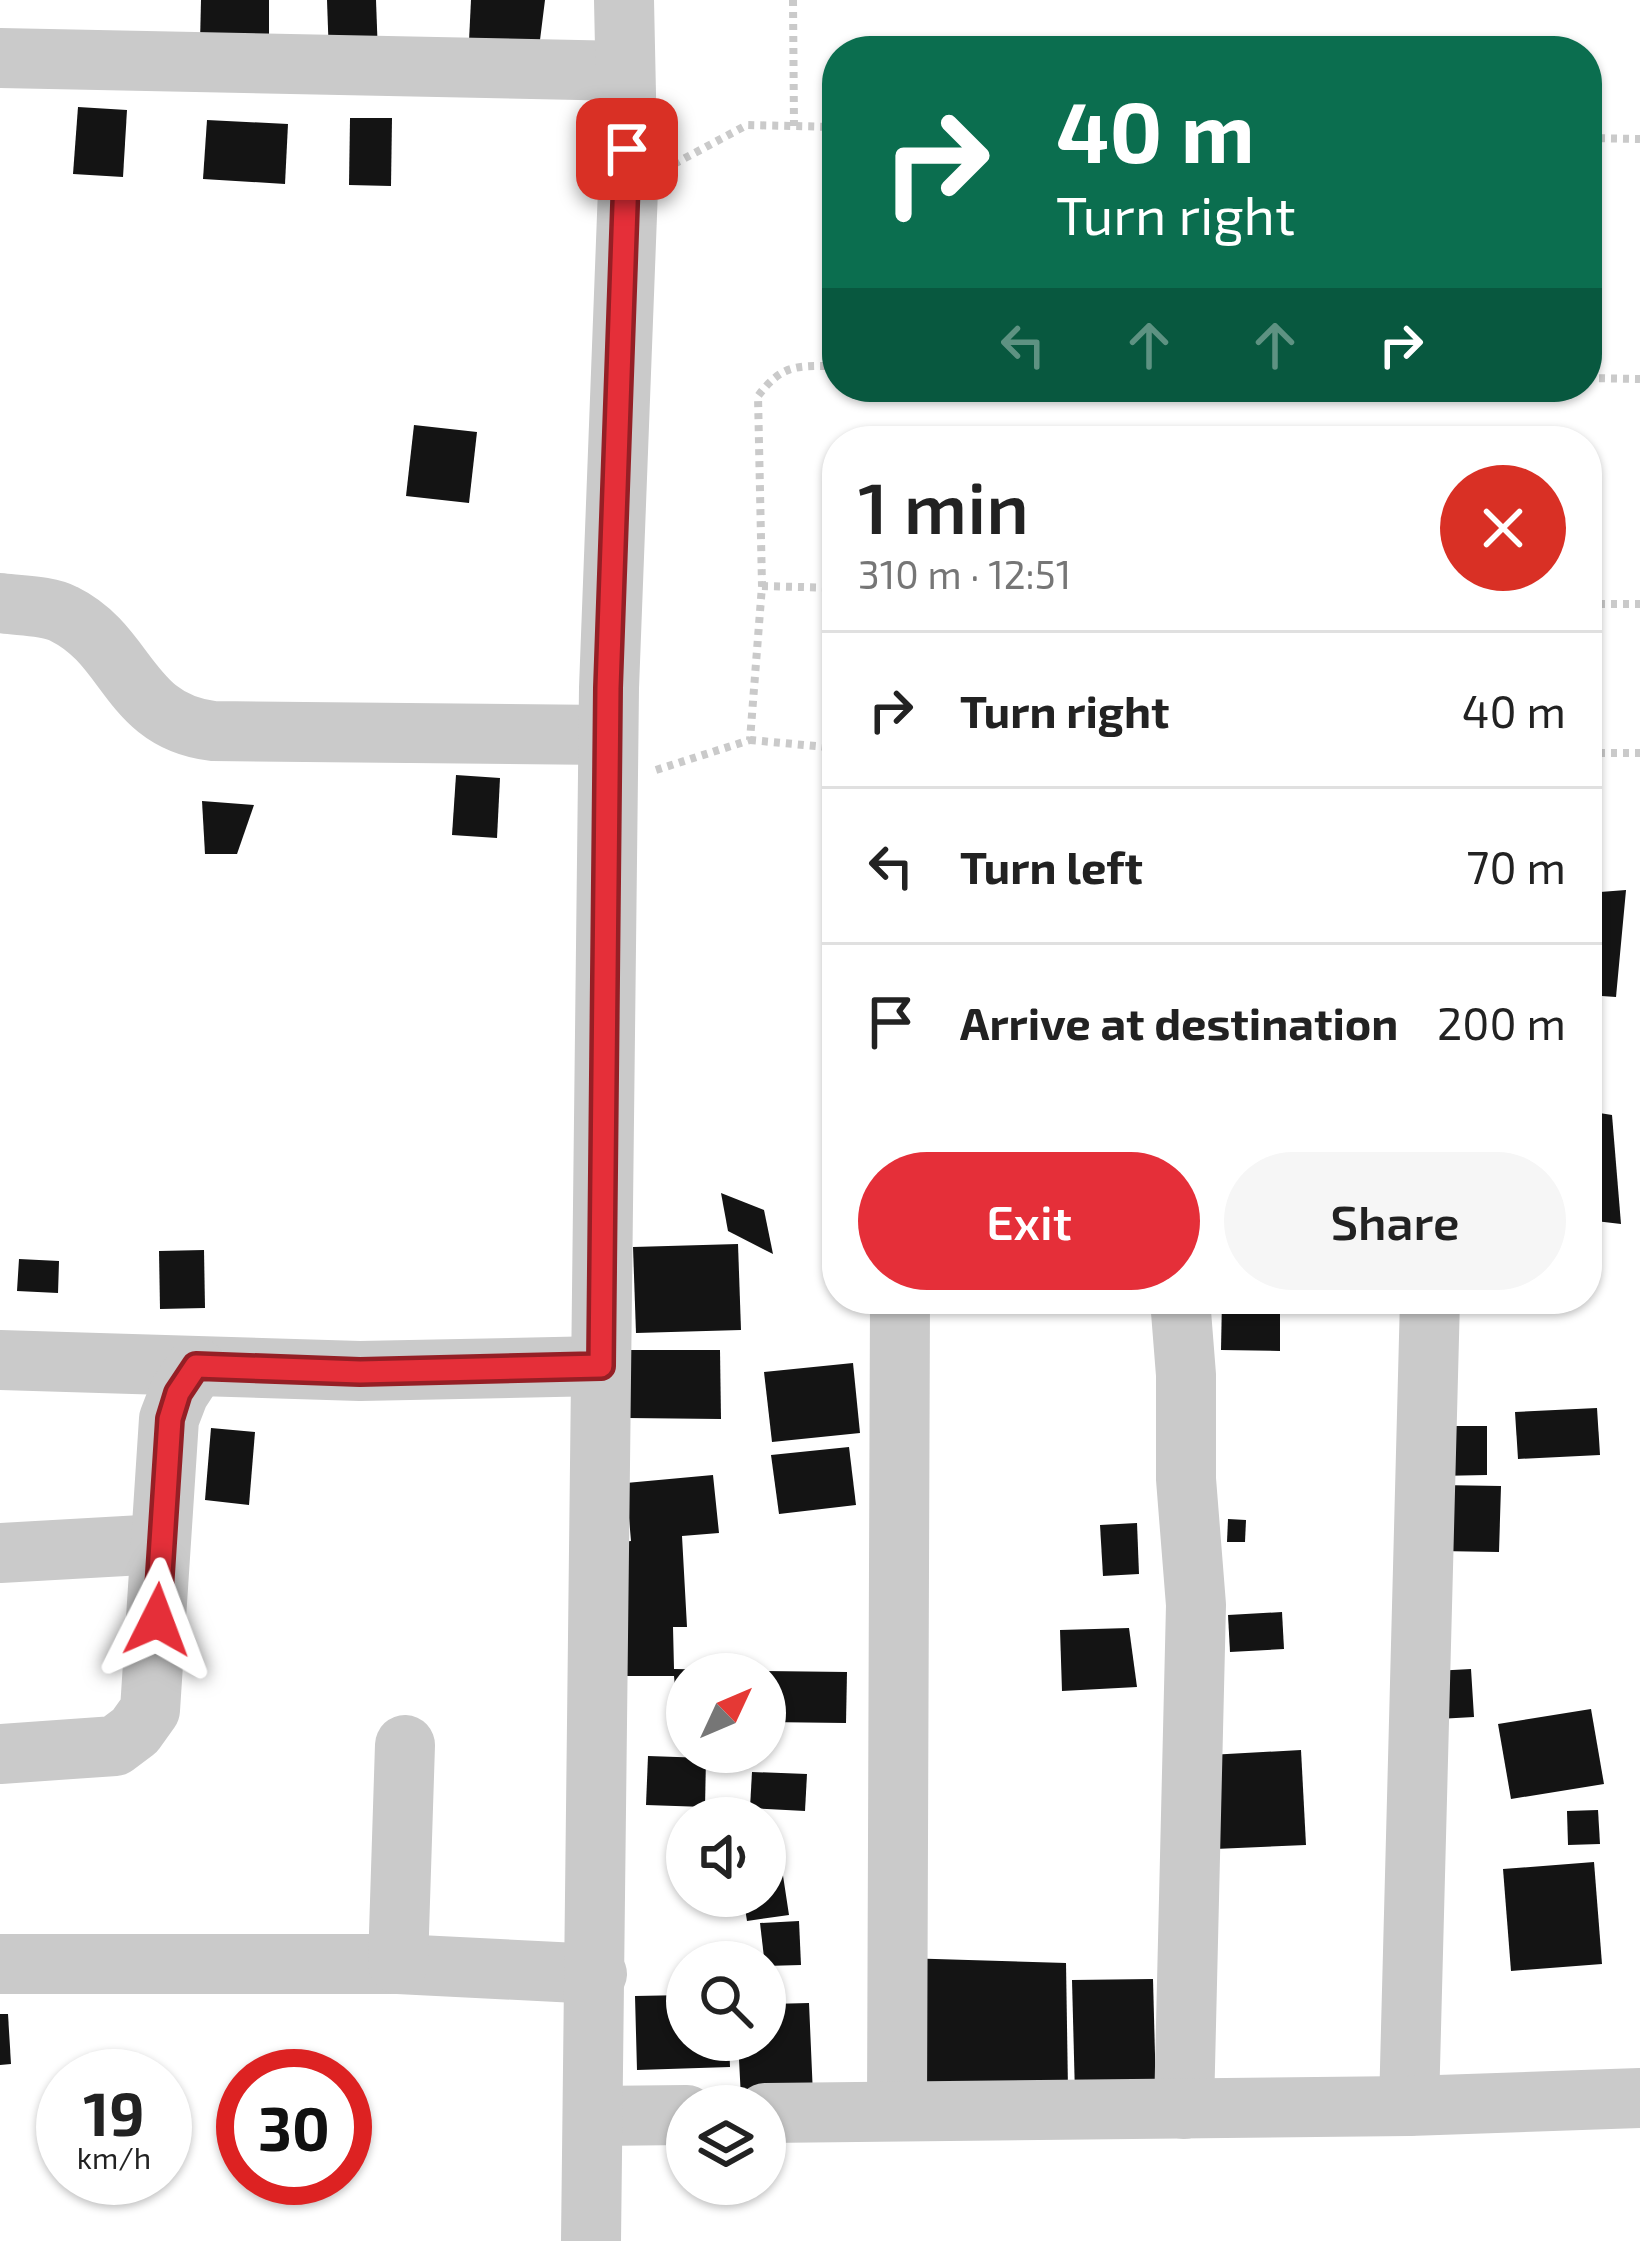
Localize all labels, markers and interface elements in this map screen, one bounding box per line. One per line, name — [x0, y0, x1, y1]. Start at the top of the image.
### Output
text: 40 m — [1056, 79, 1255, 180]
icon: right — [858, 84, 1014, 240]
pin — [576, 98, 678, 200]
icon: arrive — [594, 116, 660, 182]
text: Turn right — [1056, 181, 1296, 246]
icon: left — [990, 312, 1056, 378]
icon: ahead — [1116, 312, 1182, 378]
icon: ahead — [1242, 312, 1308, 378]
icon: right — [1368, 312, 1434, 378]
text: 1 min — [858, 462, 1029, 548]
button: close — [1440, 465, 1566, 591]
text: 310 m · 12:51 — [858, 550, 1071, 597]
icon: right — [858, 677, 924, 743]
text: Turn right — [960, 683, 1169, 737]
text: 40 m — [1462, 683, 1566, 737]
icon: left — [858, 833, 924, 899]
text: Turn left — [960, 839, 1143, 893]
text: 70 m — [1466, 839, 1566, 893]
icon: arrive — [858, 989, 924, 1055]
text: Arrive at destination — [960, 995, 1398, 1049]
text: 200 m — [1437, 995, 1566, 1049]
button: Exit — [858, 1152, 1200, 1290]
button: Share — [1224, 1152, 1566, 1290]
position arrow — [94, 1557, 220, 1683]
north arrow — [666, 1653, 786, 1773]
map controls — [666, 1653, 786, 2205]
button: sound — [666, 1797, 786, 1917]
button: search — [666, 1941, 786, 2061]
speed limit sign: 30 — [216, 2049, 372, 2205]
text: 19 — [83, 2076, 145, 2148]
button: layers — [666, 2085, 786, 2205]
text: km/h — [77, 2139, 151, 2175]

